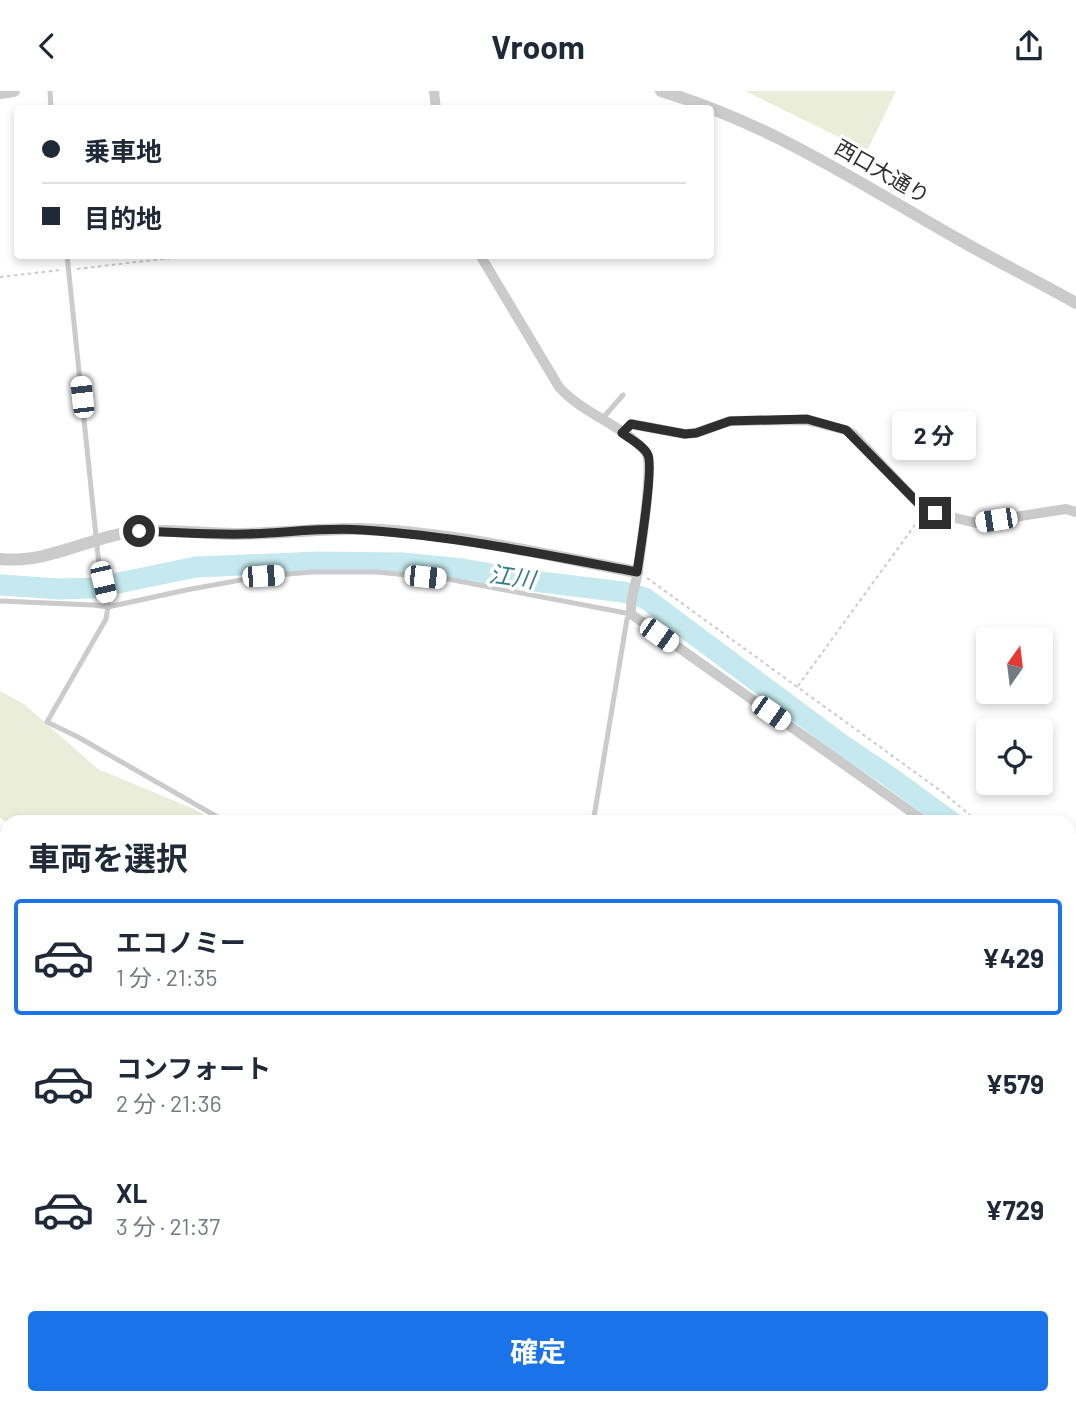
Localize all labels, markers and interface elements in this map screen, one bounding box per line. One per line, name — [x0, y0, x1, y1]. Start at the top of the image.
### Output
icon: back — [28, 27, 66, 65]
text: Vroom — [491, 27, 585, 65]
icon: share — [1010, 27, 1048, 65]
street label: 西口大通り — [831, 134, 934, 208]
text: 乗車地 — [84, 135, 162, 166]
text: 目的地 — [84, 202, 162, 233]
car — [70, 375, 95, 419]
callout: 2 分 — [893, 411, 977, 461]
text: 2 分 — [914, 421, 954, 449]
route end — [919, 497, 951, 529]
car — [974, 506, 1019, 534]
route start — [123, 515, 155, 547]
car — [89, 559, 118, 605]
water label: 江川 — [487, 559, 540, 593]
car — [242, 564, 285, 588]
car — [404, 564, 447, 590]
car — [636, 614, 683, 656]
north arrow — [976, 627, 1054, 703]
map controls — [976, 627, 1053, 795]
car — [748, 692, 795, 734]
button: locate — [976, 718, 1053, 795]
text: 車両を選択 — [28, 838, 188, 876]
icon: car — [32, 926, 95, 989]
text: エコノミー — [116, 926, 246, 957]
text: ¥429 — [982, 942, 1044, 973]
text: 1 分 · 21:35 — [116, 963, 217, 991]
icon: car — [32, 1052, 95, 1115]
text: コンフォート — [116, 1052, 271, 1083]
text: ¥579 — [985, 1068, 1044, 1099]
text: 2 分 · 21:36 — [116, 1089, 222, 1117]
text: XL — [116, 1177, 147, 1208]
icon: car — [32, 1178, 95, 1241]
text: ¥729 — [985, 1194, 1044, 1225]
text: 3 分 · 21:37 — [116, 1212, 220, 1240]
button: 確定 — [28, 1311, 1048, 1391]

